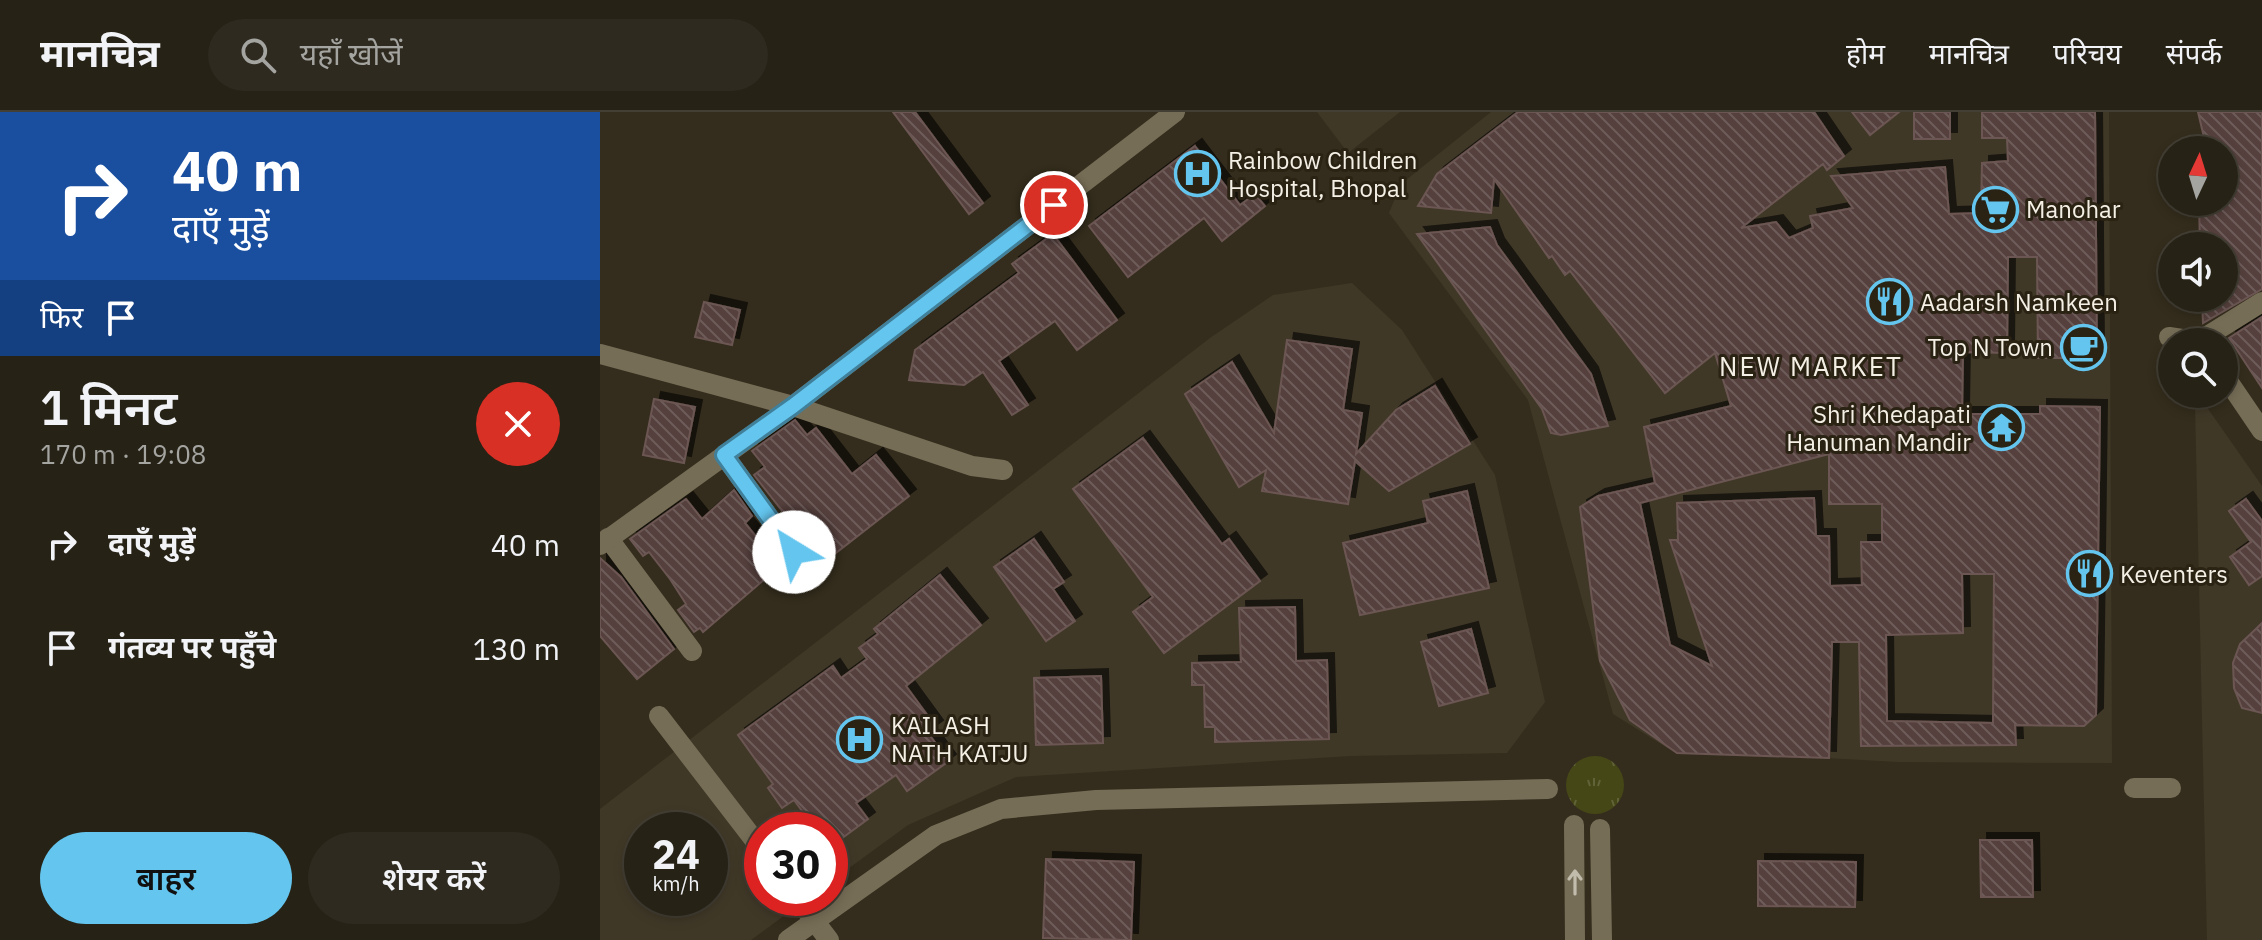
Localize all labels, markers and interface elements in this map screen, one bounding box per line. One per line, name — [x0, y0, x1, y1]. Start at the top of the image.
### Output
search box — [208, 19, 768, 91]
text: मानचित्र — [40, 28, 160, 77]
icon: search — [236, 33, 280, 77]
text: यहाँ खोजें — [300, 34, 403, 73]
text: होम — [1846, 35, 1885, 72]
text: मानचित्र — [1929, 35, 2009, 72]
text: परिचय — [2053, 35, 2122, 72]
text: संपर्क — [2166, 35, 2222, 72]
text: 40 m — [172, 134, 302, 206]
north arrow — [2158, 136, 2238, 216]
map controls — [2158, 136, 2238, 408]
icon: right — [40, 144, 144, 248]
place label: Rainbow Children Hospital, Bhopal — [1228, 144, 1417, 204]
hospital icon: Rainbow Children Hospital, Bhopal — [1173, 150, 1221, 198]
pin — [1020, 171, 1088, 239]
icon: arrive — [1032, 183, 1076, 227]
supermarket icon: Manohar — [1971, 185, 2019, 233]
place label: Manohar — [2026, 193, 2121, 225]
text: दाएँ मुड़ें — [172, 204, 270, 251]
button: sound — [2158, 232, 2238, 312]
restaurant icon: Aadarsh Namkeen — [1865, 278, 1913, 326]
place label: Aadarsh Namkeen — [1920, 286, 2118, 318]
icon: arrive — [99, 296, 143, 340]
text: फिर — [40, 297, 83, 336]
cafe icon: Top N Town — [2060, 323, 2108, 371]
button: search — [2158, 328, 2238, 408]
place label: Top N Town — [1928, 331, 2053, 363]
district label: NEW MARKET — [1719, 349, 1903, 383]
text: 1 मिनट — [40, 376, 178, 438]
button: close — [476, 382, 560, 466]
place label: Shri Khedapati Hanuman Mandir — [1786, 398, 1971, 458]
temple icon: Shri Khedapati Hanuman Mandir — [1978, 404, 2026, 452]
text: 170 m · 19:08 — [40, 437, 206, 471]
position arrow — [752, 510, 836, 594]
icon: right — [40, 522, 84, 566]
text: दाएँ मुड़ें — [108, 523, 196, 562]
text: 40 m — [491, 525, 560, 564]
restaurant icon: Keventers — [2065, 550, 2113, 598]
place label: Keventers — [2120, 558, 2228, 590]
icon: arrive — [40, 626, 84, 670]
text: गंतव्य पर पहुँचे — [108, 627, 276, 666]
text: 130 m — [473, 629, 560, 668]
place label: KAILASH NATH KATJU — [891, 709, 1028, 769]
hospital icon: KAILASH NATH KATJU — [836, 715, 884, 763]
speed limit sign: 30 — [744, 812, 848, 916]
text: 24 — [652, 828, 700, 880]
button: बाहर — [40, 832, 292, 924]
button: शेयर करें — [308, 832, 560, 924]
one-way arrow — [1567, 869, 1583, 896]
text: km/h — [652, 870, 700, 897]

